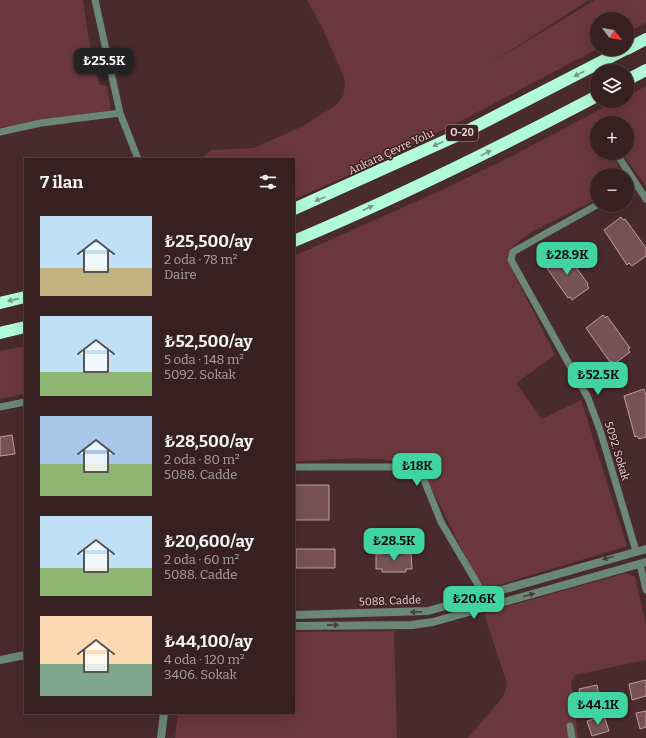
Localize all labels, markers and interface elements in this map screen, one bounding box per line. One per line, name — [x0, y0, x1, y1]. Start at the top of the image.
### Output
north arrow — [590, 12, 634, 56]
map controls — [590, 12, 634, 212]
pin: ₺25.5K — [71, 48, 137, 82]
text: ₺25.5K — [83, 53, 125, 68]
button: layers — [590, 64, 634, 108]
one-way arrow — [574, 70, 585, 77]
button: + — [590, 116, 634, 160]
road number: O-20 — [446, 125, 478, 141]
street label: Ankara Çevre Yolu — [346, 126, 436, 178]
one-way arrow — [432, 141, 444, 147]
one-way arrow — [480, 150, 492, 156]
button: − — [590, 168, 634, 212]
icon: filters — [257, 171, 279, 193]
text: 7 ilan — [40, 172, 83, 193]
one-way arrow — [314, 196, 326, 202]
one-way arrow — [363, 205, 374, 211]
text: ₺25,500/ay — [164, 231, 253, 252]
icon: home — [72, 232, 120, 280]
pin: ₺28.9K — [534, 242, 600, 276]
text: ₺28.9K — [545, 247, 589, 262]
text: 2 oda · 78 m² — [164, 252, 237, 267]
text: Daire — [164, 267, 197, 282]
one-way arrow — [6, 297, 18, 303]
text: ₺52,500/ay — [164, 331, 253, 352]
icon: home — [72, 332, 120, 380]
text: 5 oda · 148 m² — [164, 352, 244, 367]
pin: ₺52.5K — [565, 362, 631, 396]
text: 5092. Sokak — [164, 367, 236, 382]
text: ₺52.5K — [577, 367, 619, 382]
street label: 5092. Sokak — [602, 420, 632, 483]
text: ₺28,500/ay — [164, 431, 253, 452]
icon: home — [72, 432, 120, 480]
text: 2 oda · 80 m² — [164, 452, 240, 467]
pin: ₺18K — [393, 453, 441, 487]
text: ₺18K — [401, 458, 433, 473]
text: 5088. Cadde — [164, 467, 237, 482]
pin: ₺28.5K — [361, 528, 427, 562]
text: ₺20,600/ay — [164, 531, 254, 552]
icon: home — [72, 532, 120, 580]
text: ₺28.5K — [373, 533, 415, 548]
text: 2 oda · 60 m² — [164, 552, 239, 567]
one-way arrow — [602, 555, 614, 561]
text: 5088. Cadde — [164, 567, 237, 582]
pin: ₺20.6K — [441, 586, 507, 620]
text: ₺20.6K — [452, 591, 496, 606]
one-way arrow — [523, 592, 535, 598]
street label: 5088. Cadde — [359, 593, 421, 609]
one-way arrow — [410, 608, 422, 615]
one-way arrow — [327, 621, 339, 628]
text: ₺44,100/ay — [164, 631, 253, 652]
icon: home — [72, 632, 120, 680]
text: 4 oda · 120 m² — [164, 652, 245, 667]
text: 3406. Sokak — [164, 667, 237, 682]
pin: ₺44.1K — [565, 692, 631, 726]
text: ₺44.1K — [577, 697, 619, 712]

